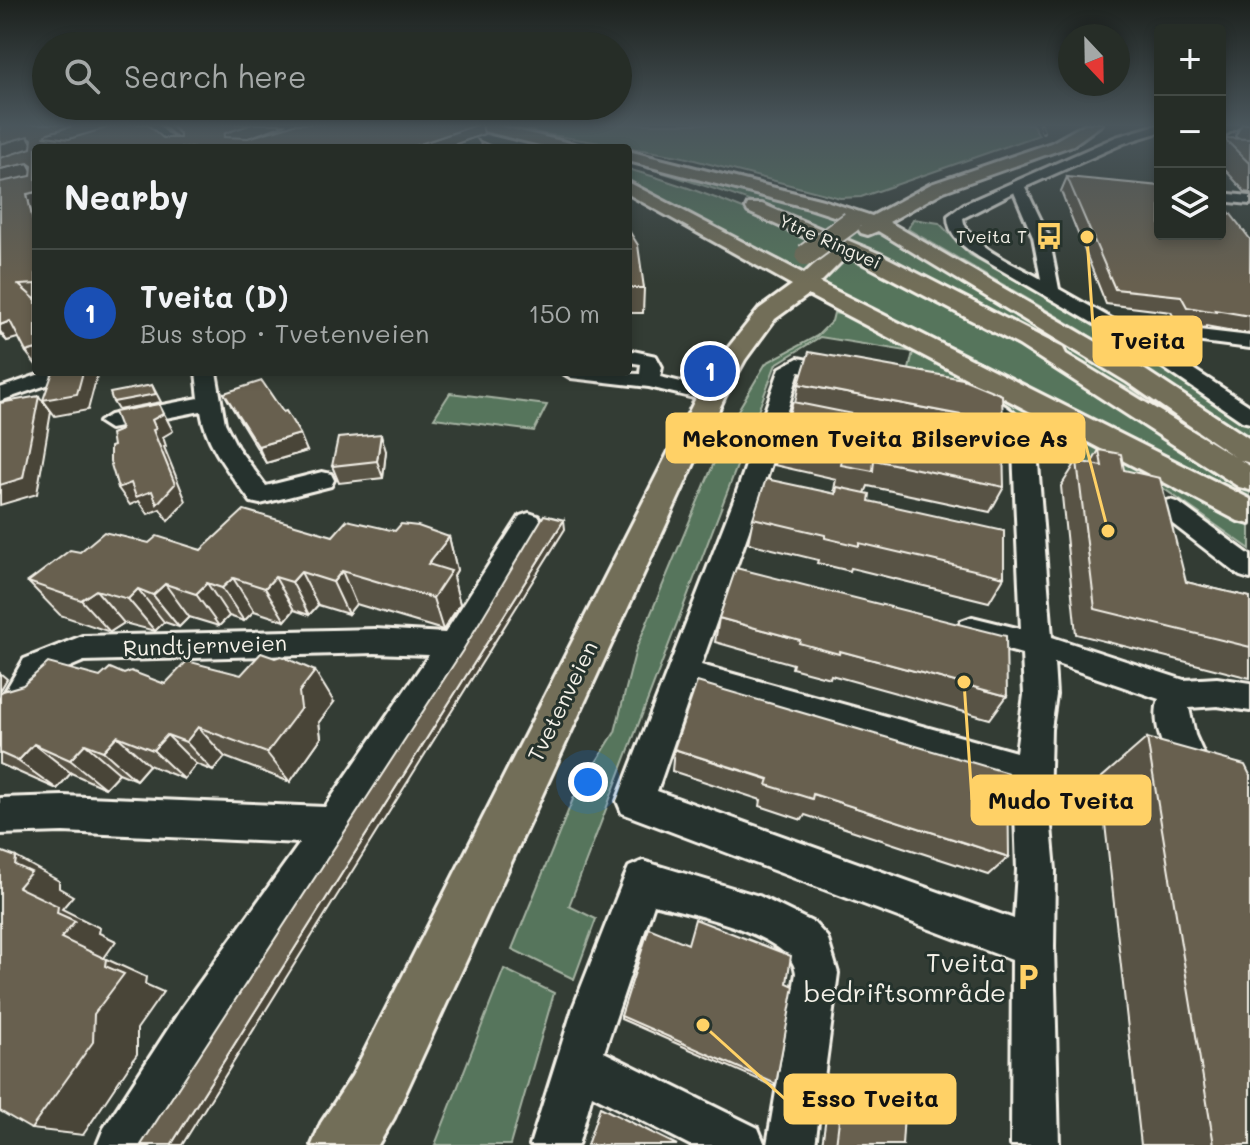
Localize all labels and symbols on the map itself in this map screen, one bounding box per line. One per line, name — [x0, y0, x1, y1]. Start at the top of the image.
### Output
north arrow — [1058, 24, 1130, 96]
street label: Ytre Ringvei — [775, 208, 885, 274]
bus stop icon: Tveita T — [1034, 221, 1064, 251]
place label: Tveita T — [956, 224, 1027, 248]
callout: Tveita — [1094, 317, 1201, 365]
text: Tveita — [1111, 324, 1186, 355]
pin: 1 — [684, 341, 736, 401]
callout: Mekonomen Tveita Bilservice As — [667, 414, 1084, 462]
text: Mekonomen Tveita Bilservice As — [682, 422, 1068, 453]
street label: Rundtjernveien — [123, 628, 287, 662]
street label: Tvetenveien — [520, 636, 604, 766]
your location — [568, 762, 608, 802]
callout: Mudo Tveita — [972, 776, 1150, 824]
text: Mudo Tveita — [988, 784, 1134, 815]
place label: Tveita bedriftsområde — [804, 945, 1006, 1009]
parking icon: Tveita bedriftsområde — [1013, 962, 1043, 992]
callout: Esso Tveita — [785, 1075, 955, 1123]
text: Esso Tveita — [801, 1082, 939, 1113]

